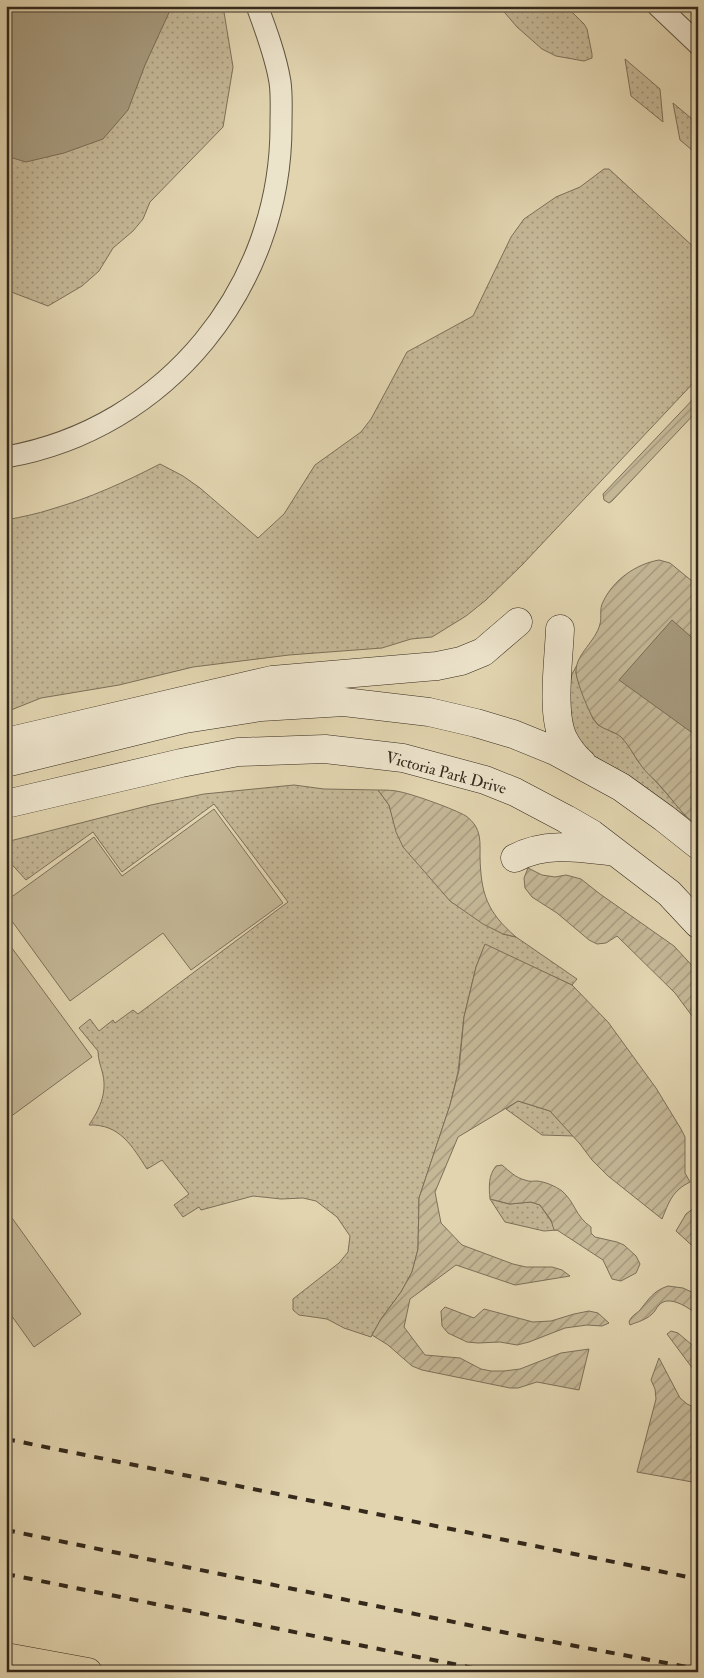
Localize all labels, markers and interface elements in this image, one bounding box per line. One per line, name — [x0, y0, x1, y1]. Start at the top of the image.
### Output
street label: Victoria Park Drive — [384, 747, 509, 799]

